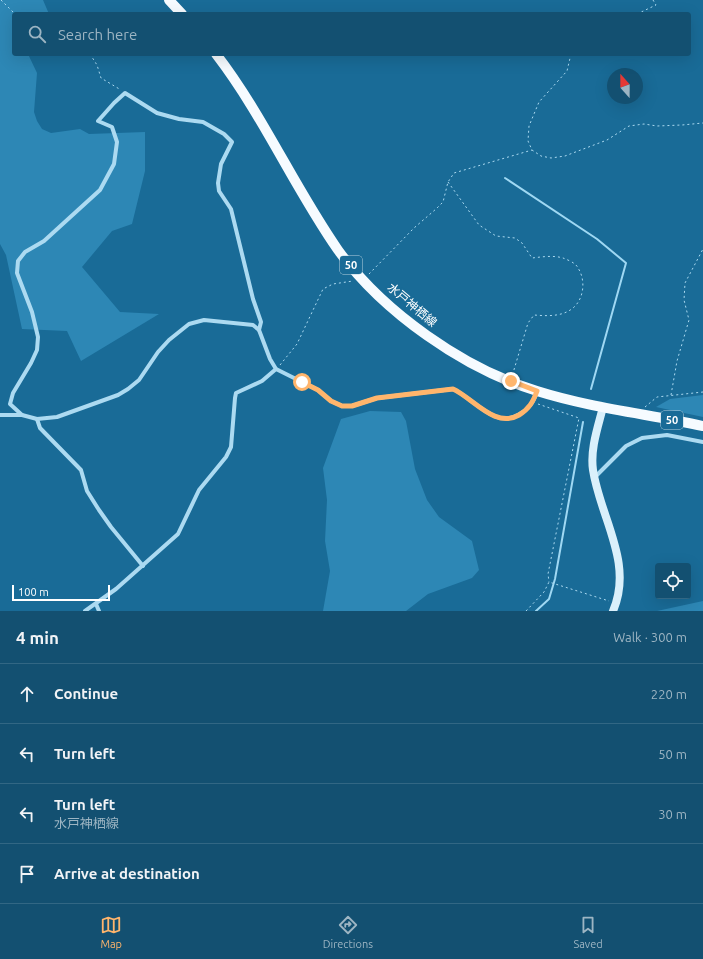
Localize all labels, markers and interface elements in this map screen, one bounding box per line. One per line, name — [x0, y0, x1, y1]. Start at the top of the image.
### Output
search box — [12, 12, 691, 56]
icon: search — [26, 23, 48, 45]
text: Search here — [58, 26, 137, 43]
north arrow — [607, 68, 643, 104]
road number: 50 — [340, 256, 362, 274]
street label: 水戸神栖線 — [385, 280, 439, 329]
route end — [502, 372, 520, 390]
route start — [293, 373, 311, 391]
road number: 50 — [661, 411, 683, 429]
map controls — [655, 563, 691, 599]
button: locate — [655, 563, 691, 599]
scale bar — [12, 583, 110, 602]
text: 100 m — [18, 586, 49, 598]
text: 4 min — [16, 628, 59, 647]
text: Walk · 300 m — [613, 630, 687, 644]
icon: ahead — [16, 683, 38, 705]
text: Continue — [54, 685, 118, 702]
text: 220 m — [651, 687, 687, 701]
icon: left — [16, 743, 38, 765]
text: Turn left — [54, 745, 115, 762]
text: 50 m — [658, 747, 687, 761]
text: Turn left — [54, 796, 115, 813]
icon: left — [16, 803, 38, 825]
text: 30 m — [658, 807, 687, 821]
text: 水戸神栖線 — [54, 816, 119, 830]
icon: arrive — [16, 863, 38, 885]
text: Arrive at destination — [54, 865, 200, 882]
tab: Map — [100, 914, 122, 950]
tab: Directions — [323, 914, 373, 950]
tab: Saved — [573, 914, 603, 950]

